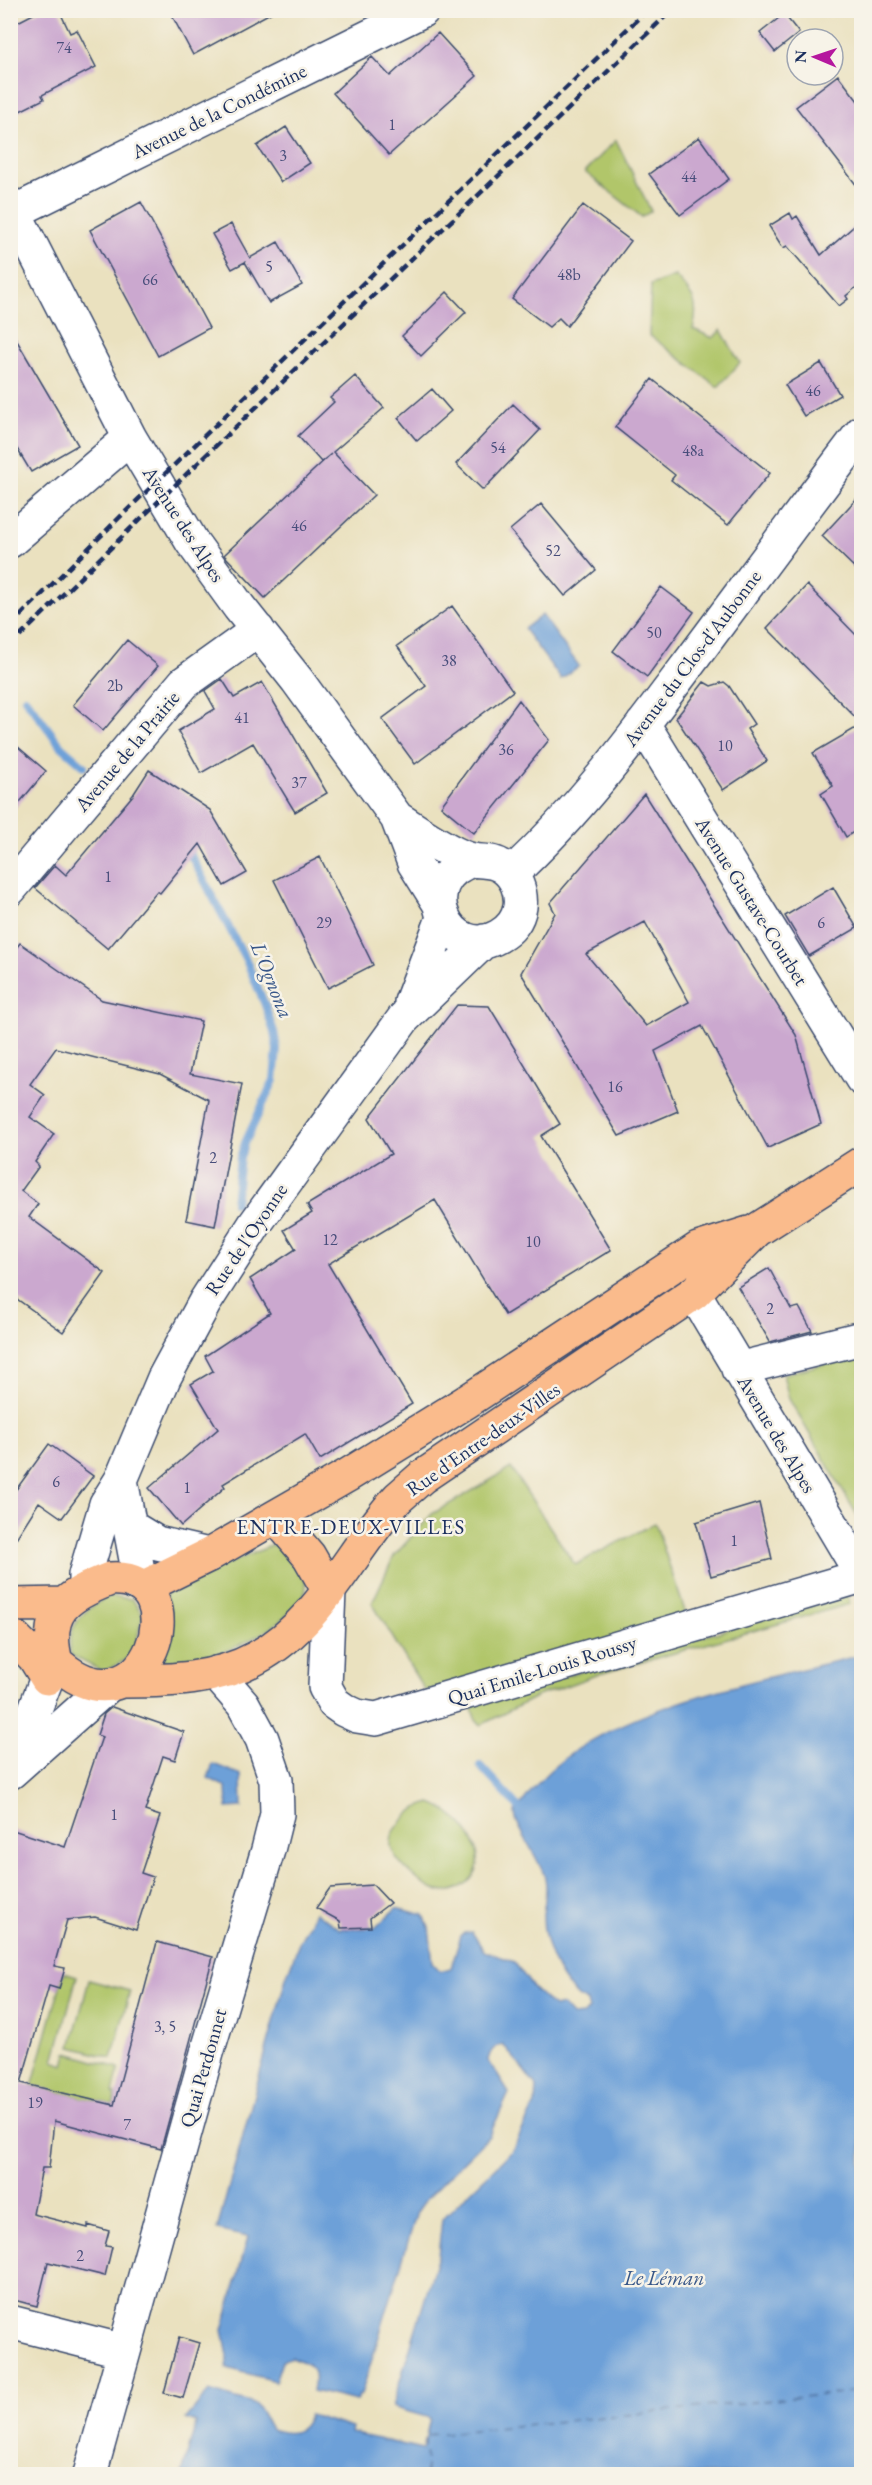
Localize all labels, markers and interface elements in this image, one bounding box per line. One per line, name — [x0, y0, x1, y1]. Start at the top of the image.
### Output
north arrow — [785, 27, 845, 87]
house number: 74 — [56, 37, 72, 58]
text: N — [790, 50, 811, 63]
street label: Avenue de la Condémine — [126, 57, 311, 165]
house number: 1 — [388, 114, 396, 135]
house number: 3 — [279, 145, 287, 166]
house number: 44 — [681, 166, 697, 187]
house number: 5 — [265, 256, 273, 277]
house number: 48b — [557, 264, 581, 285]
house number: 66 — [142, 269, 158, 290]
house number: 46 — [805, 380, 821, 401]
house number: 54 — [490, 437, 506, 458]
house number: 48a — [682, 440, 704, 461]
street label: Avenue des Alpes — [136, 460, 231, 587]
house number: 46 — [291, 515, 307, 536]
house number: 52 — [545, 540, 561, 561]
street label: Avenue du Clos-d'Aubonne — [616, 564, 767, 752]
house number: 50 — [646, 622, 662, 643]
house number: 38 — [441, 650, 457, 671]
house number: 2b — [107, 675, 123, 696]
street label: Avenue de la Prairie — [68, 685, 185, 818]
house number: 41 — [234, 707, 250, 728]
house number: 10 — [717, 735, 733, 756]
house number: 36 — [498, 739, 514, 760]
house number: 37 — [291, 772, 307, 793]
street label: Avenue Gustave-Courbet — [689, 811, 815, 991]
house number: 1 — [104, 866, 112, 887]
house number: 29 — [316, 912, 332, 933]
house number: 6 — [817, 912, 825, 933]
water label: L'Ognona — [245, 937, 300, 1022]
house number: 16 — [607, 1076, 623, 1097]
house number: 2 — [209, 1147, 217, 1168]
street label: Rue de l'Oyonne — [199, 1178, 293, 1300]
house number: 12 — [322, 1229, 338, 1250]
house number: 10 — [525, 1231, 541, 1252]
house number: 2 — [766, 1298, 774, 1319]
street label: Avenue des Alpes — [731, 1369, 822, 1498]
street label: Rue d'Entre-deux-Villes — [401, 1376, 565, 1502]
house number: 6 — [52, 1471, 60, 1492]
house number: 1 — [183, 1477, 191, 1498]
district label: ENTRE-DEUX-VILLES — [236, 1513, 466, 1540]
house number: 1 — [730, 1530, 738, 1551]
street label: Quai Emile-Louis Roussy — [444, 1629, 640, 1711]
house number: 1 — [110, 1804, 118, 1825]
street label: Quai Perdonnet — [174, 2005, 233, 2130]
house number: 3, 5 — [154, 2016, 176, 2037]
house number: 19 — [27, 2092, 43, 2113]
house number: 7 — [123, 2114, 131, 2135]
house number: 2 — [76, 2245, 84, 2266]
water label: Le Léman — [623, 2264, 704, 2291]

